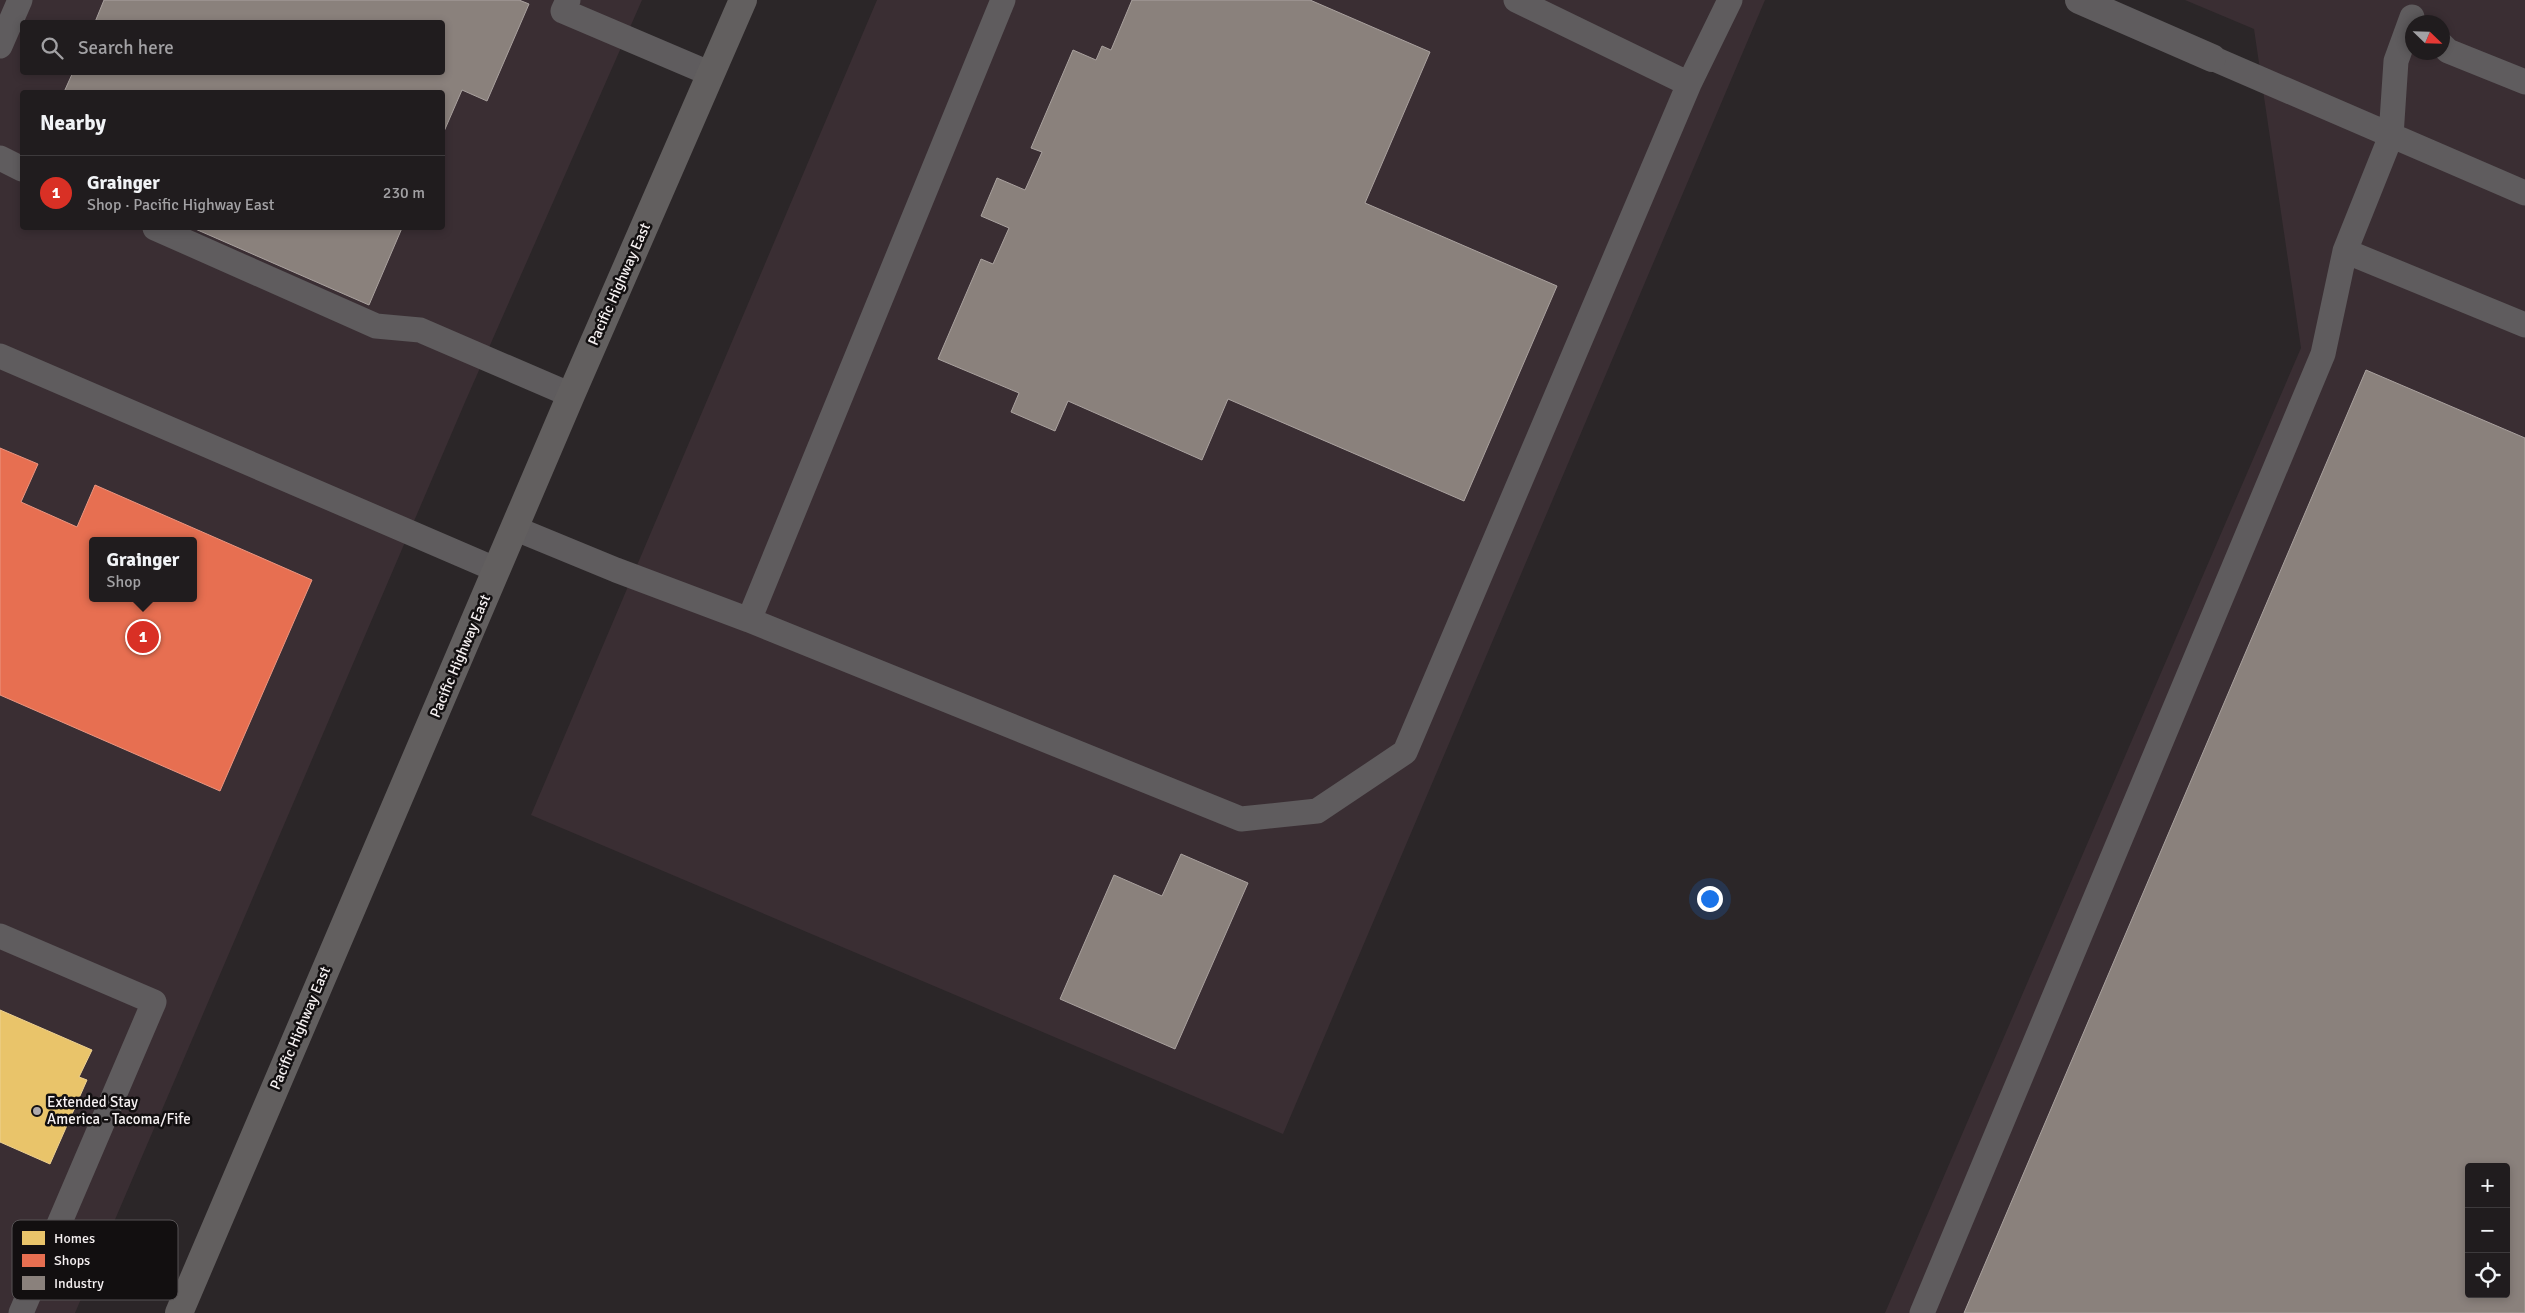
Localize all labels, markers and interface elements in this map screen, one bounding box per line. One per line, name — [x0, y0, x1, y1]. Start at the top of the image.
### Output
north arrow — [2405, 15, 2450, 60]
search box — [20, 20, 445, 75]
icon: search — [38, 34, 66, 62]
text: Search here — [78, 36, 174, 60]
text: Nearby — [40, 110, 106, 136]
text: Grainger — [87, 171, 160, 195]
text: 1 — [52, 183, 60, 203]
text: 230 m — [383, 183, 425, 203]
text: Shop · Pacific Highway East — [87, 195, 274, 215]
street label: Pacific Highway East — [584, 220, 654, 348]
popup — [89, 537, 197, 602]
text: Grainger — [107, 548, 179, 572]
text: Shop — [107, 572, 141, 592]
street label: Pacific Highway East — [426, 592, 494, 720]
pin: 1 — [127, 618, 159, 656]
your location — [1697, 886, 1723, 912]
street label: Pacific Highway East — [266, 964, 334, 1092]
place label: Extended Stay America - Tacoma/Fife — [47, 1093, 191, 1128]
marker: Extended Stay America - Tacoma/Fife — [31, 1105, 43, 1117]
map controls — [2465, 1163, 2510, 1298]
button: + — [2465, 1163, 2510, 1208]
button: − — [2465, 1208, 2510, 1253]
legend — [12, 1220, 178, 1300]
text: Homes — [54, 1230, 95, 1247]
text: Shops — [54, 1252, 90, 1269]
button: locate — [2465, 1253, 2510, 1298]
text: Industry — [54, 1275, 104, 1292]

